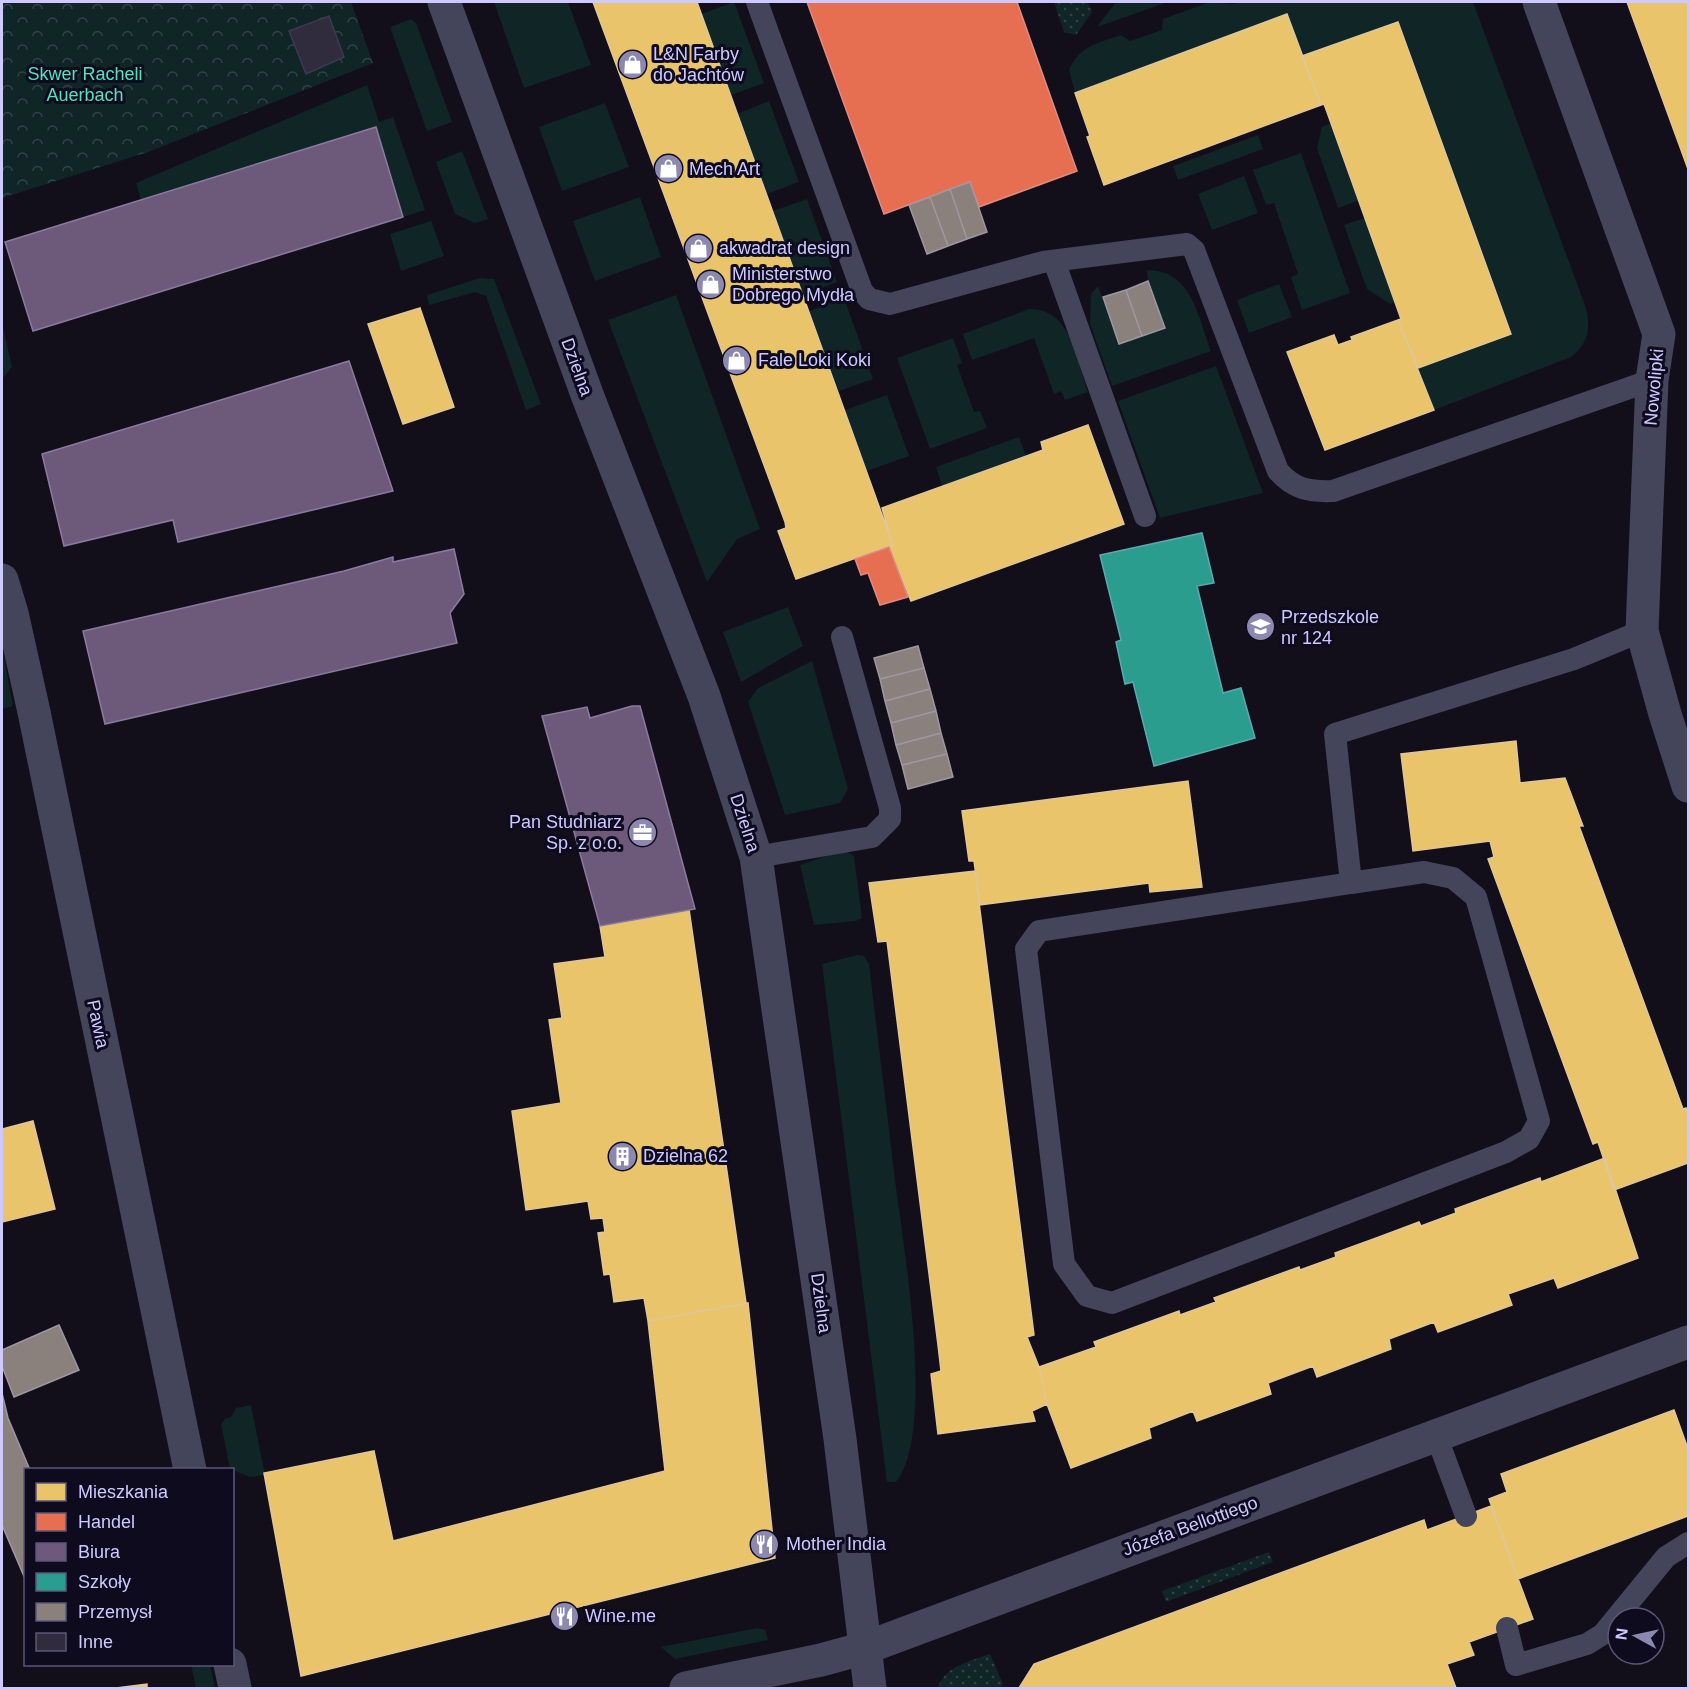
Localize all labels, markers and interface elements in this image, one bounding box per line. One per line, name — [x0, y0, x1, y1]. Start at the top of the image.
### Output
place label: L&N Farby do Jachtów — [653, 44, 745, 85]
shop icon: L&N Farby do Jachtów — [616, 48, 648, 80]
park label: Skwer Racheli Auerbach — [27, 64, 143, 105]
shop icon: Mech Art — [652, 153, 684, 185]
place label: Mech Art — [689, 159, 760, 179]
shop icon: akwadrat design — [682, 232, 714, 264]
place label: akwadrat design — [719, 238, 850, 258]
place label: Ministerstwo Dobrego Mydła — [732, 264, 855, 305]
shop icon: Ministerstwo Dobrego Mydła — [695, 268, 727, 300]
street label: Dzielna — [557, 335, 597, 400]
shop icon: Fale Loki Koki — [721, 344, 753, 376]
street label: Nowolipki — [1641, 348, 1667, 426]
place label: Fale Loki Koki — [758, 350, 871, 370]
place label: Przedszkole nr 124 — [1281, 607, 1379, 648]
school or university icon: Przedszkole nr 124 — [1244, 611, 1276, 643]
street label: Dzielna — [726, 791, 764, 856]
place label: Pan Studniarz Sp. z o.o. — [509, 812, 622, 853]
office icon: Pan Studniarz Sp. z o.o. — [627, 816, 659, 848]
street label: Pawia — [83, 998, 113, 1051]
building icon: Dzielna 62 — [606, 1140, 638, 1172]
place label: Dzielna 62 — [643, 1146, 728, 1166]
street label: Dzielna — [807, 1272, 835, 1335]
legend — [24, 1468, 234, 1666]
text: Mieszkania — [78, 1482, 169, 1502]
street label: Józefa Bellottiego — [1120, 1492, 1260, 1560]
text: Handel — [78, 1512, 135, 1532]
restaurant icon: Mother India — [749, 1528, 781, 1560]
place label: Mother India — [786, 1534, 887, 1554]
text: Biura — [78, 1542, 121, 1562]
text: Szkoły — [78, 1572, 131, 1592]
restaurant icon: Wine.me — [548, 1600, 580, 1632]
text: Przemysł — [78, 1602, 152, 1622]
place label: Wine.me — [585, 1606, 656, 1626]
north arrow — [1606, 1606, 1666, 1666]
text: N — [1612, 1627, 1631, 1641]
text: Inne — [78, 1632, 113, 1652]

